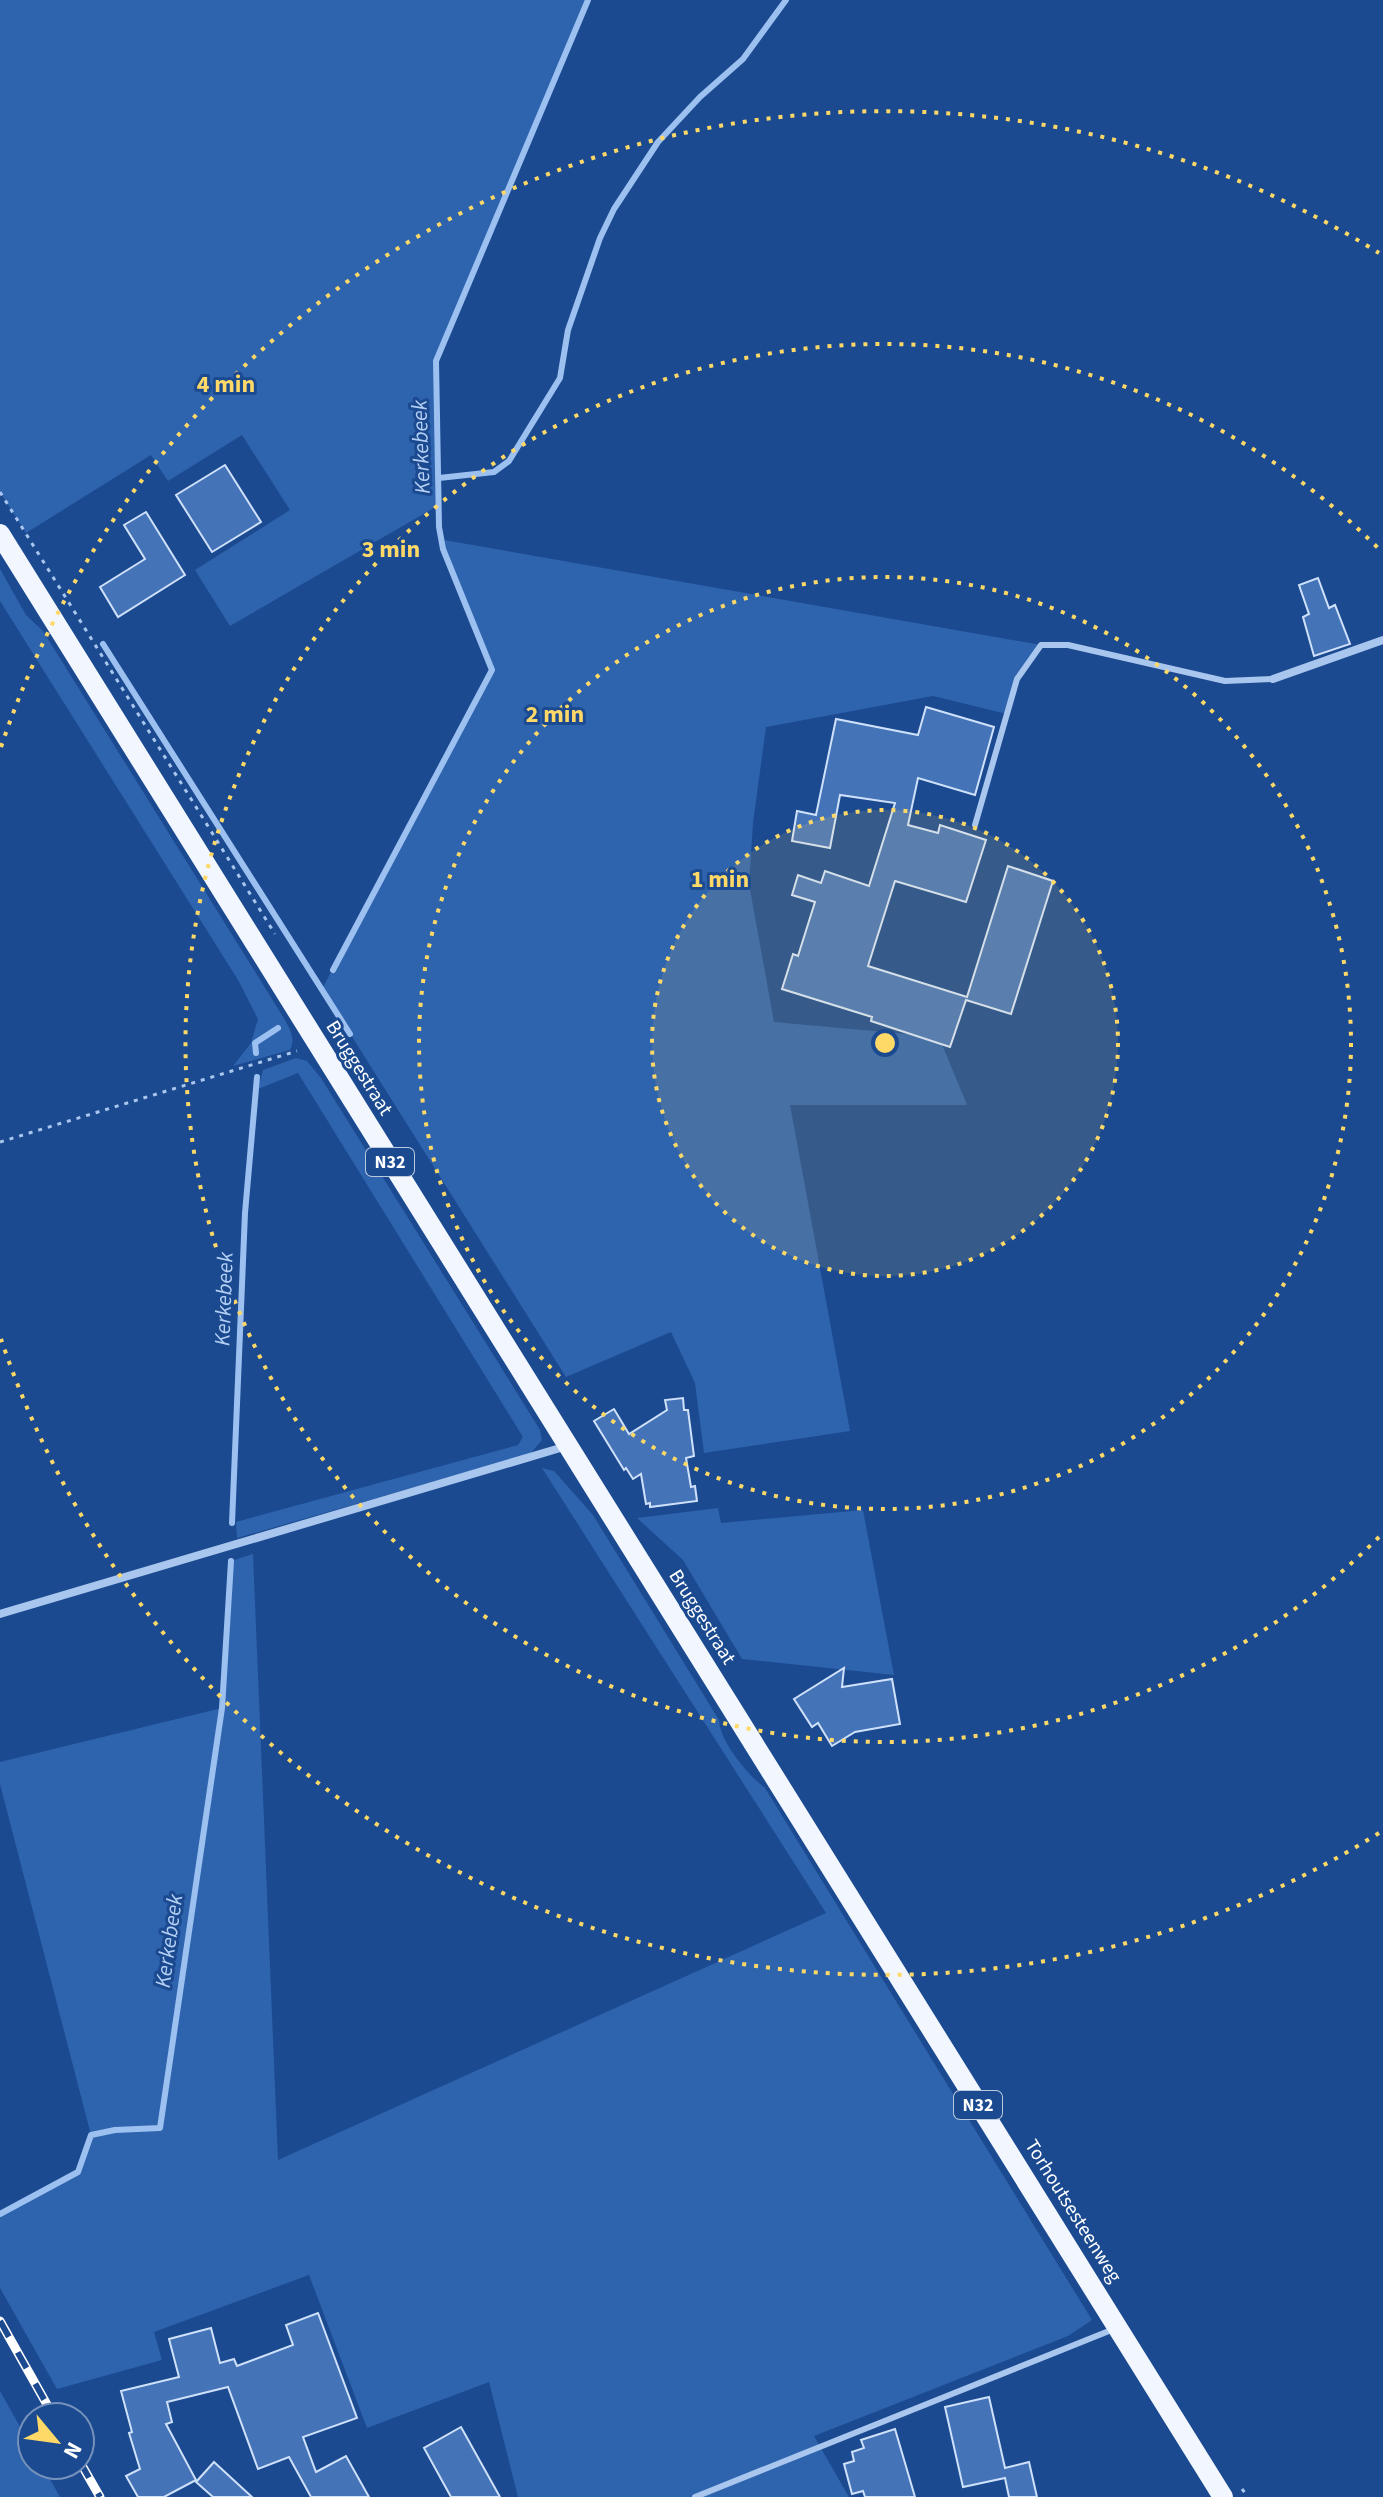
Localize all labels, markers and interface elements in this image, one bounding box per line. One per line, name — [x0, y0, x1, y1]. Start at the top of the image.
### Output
text: 4 min — [197, 367, 255, 402]
water label: Kerkebeek — [403, 399, 439, 495]
text: 3 min — [362, 532, 420, 567]
text: 2 min — [526, 697, 584, 732]
text: 1 min — [691, 862, 749, 897]
street label: Bruggestraat — [319, 1015, 399, 1121]
centre of rings — [871, 1029, 899, 1057]
road number: N32 — [366, 1148, 414, 1176]
water label: Kerkebeek — [206, 1251, 242, 1347]
street label: Bruggestraat — [662, 1564, 742, 1670]
water label: Kerkebeek — [147, 1892, 191, 1990]
road number: N32 — [954, 2091, 1002, 2119]
street label: Torhoutsesteenweg — [1018, 2134, 1128, 2288]
north arrow — [16, 2401, 96, 2481]
text: N — [55, 2436, 90, 2464]

